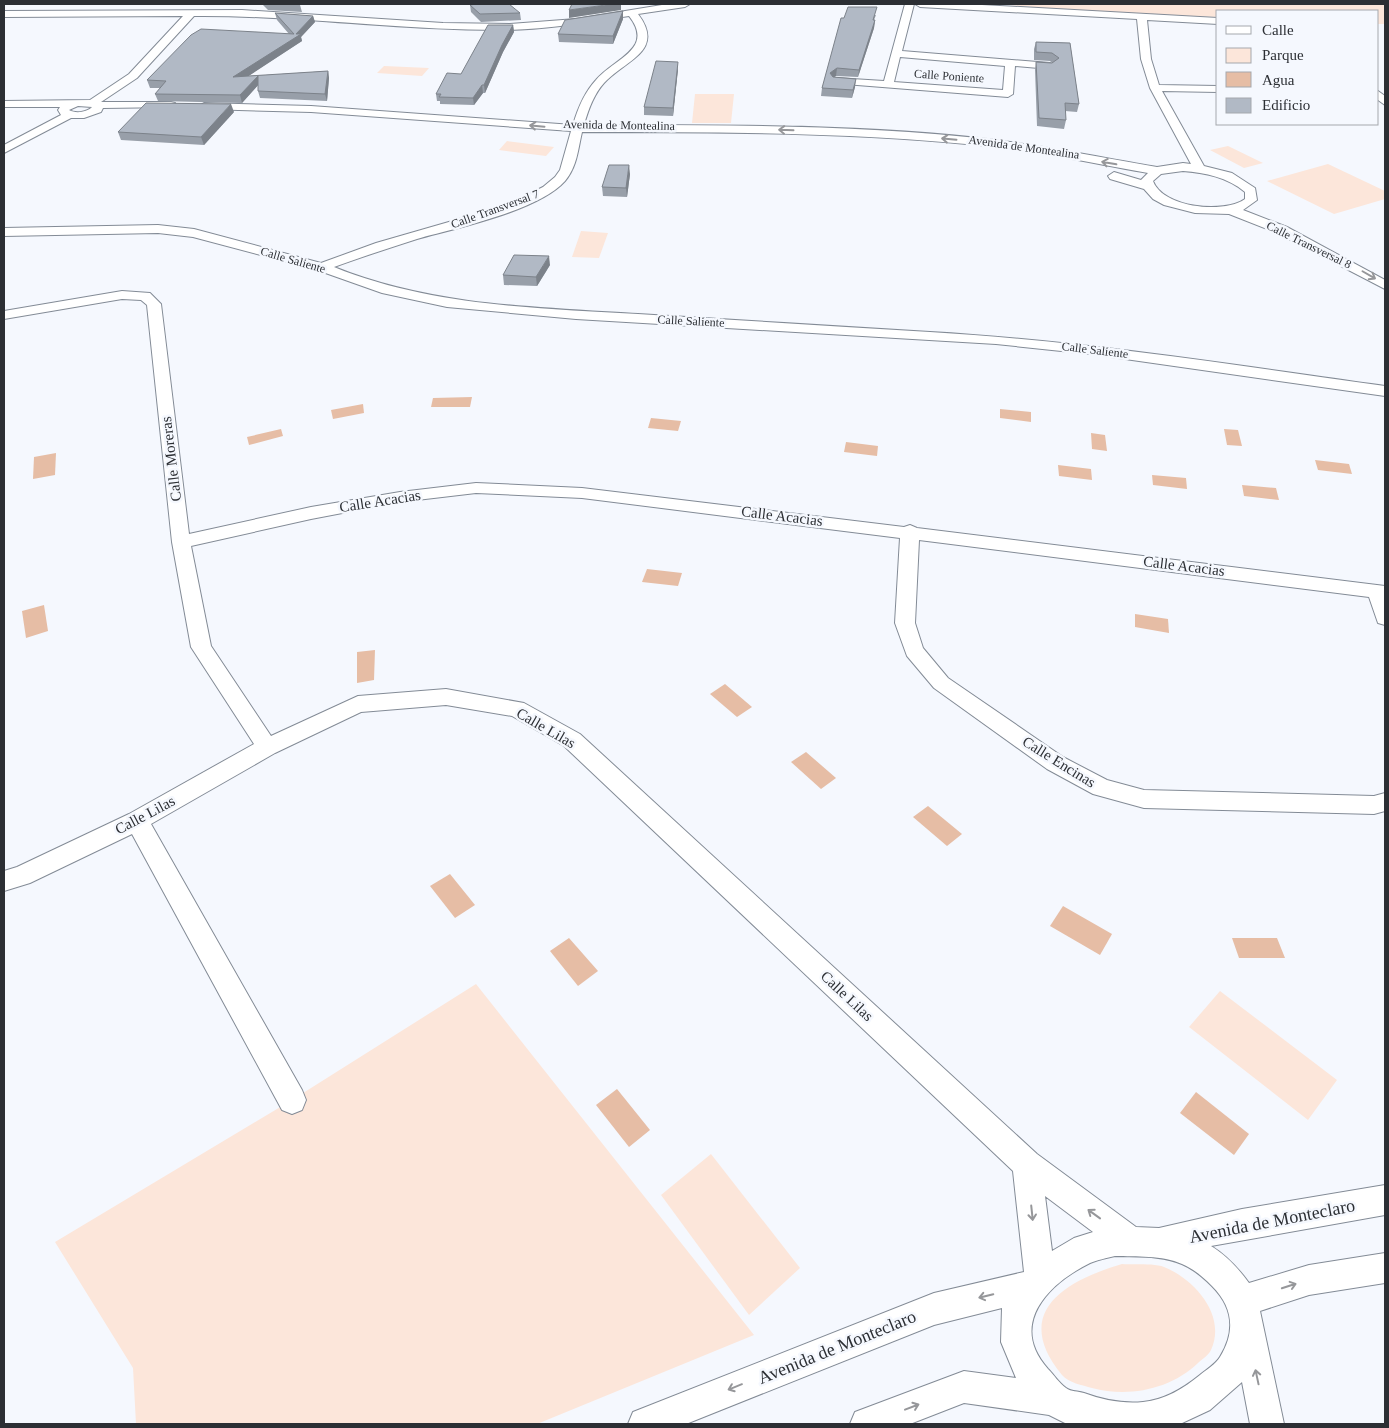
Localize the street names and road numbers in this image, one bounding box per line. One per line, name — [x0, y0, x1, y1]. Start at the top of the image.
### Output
street label: Calle Poniente — [913, 67, 985, 85]
street label: Avenida de Montealina — [563, 117, 676, 133]
street label: Avenida de Montealina — [968, 132, 1081, 162]
street label: Calle Transversal 7 — [449, 187, 541, 231]
street label: Calle Transversal 8 — [1264, 218, 1354, 272]
street label: Calle Saliente — [259, 244, 327, 276]
street label: Calle Saliente — [657, 312, 725, 330]
street label: Calle Saliente — [1061, 339, 1129, 361]
street label: Calle Moreras — [158, 415, 184, 502]
street label: Calle Acacias — [338, 487, 422, 515]
street label: Calle Acacias — [740, 503, 824, 529]
street label: Calle Acacias — [1142, 553, 1226, 579]
street label: Calle Lilas — [514, 705, 578, 751]
street label: Calle Encinas — [1020, 733, 1099, 791]
street label: Calle Lilas — [112, 793, 178, 837]
street label: Calle Lilas — [818, 968, 876, 1024]
street label: Avenida de Monteclaro — [1187, 1195, 1357, 1247]
street label: Avenida de Monteclaro — [755, 1306, 919, 1388]

